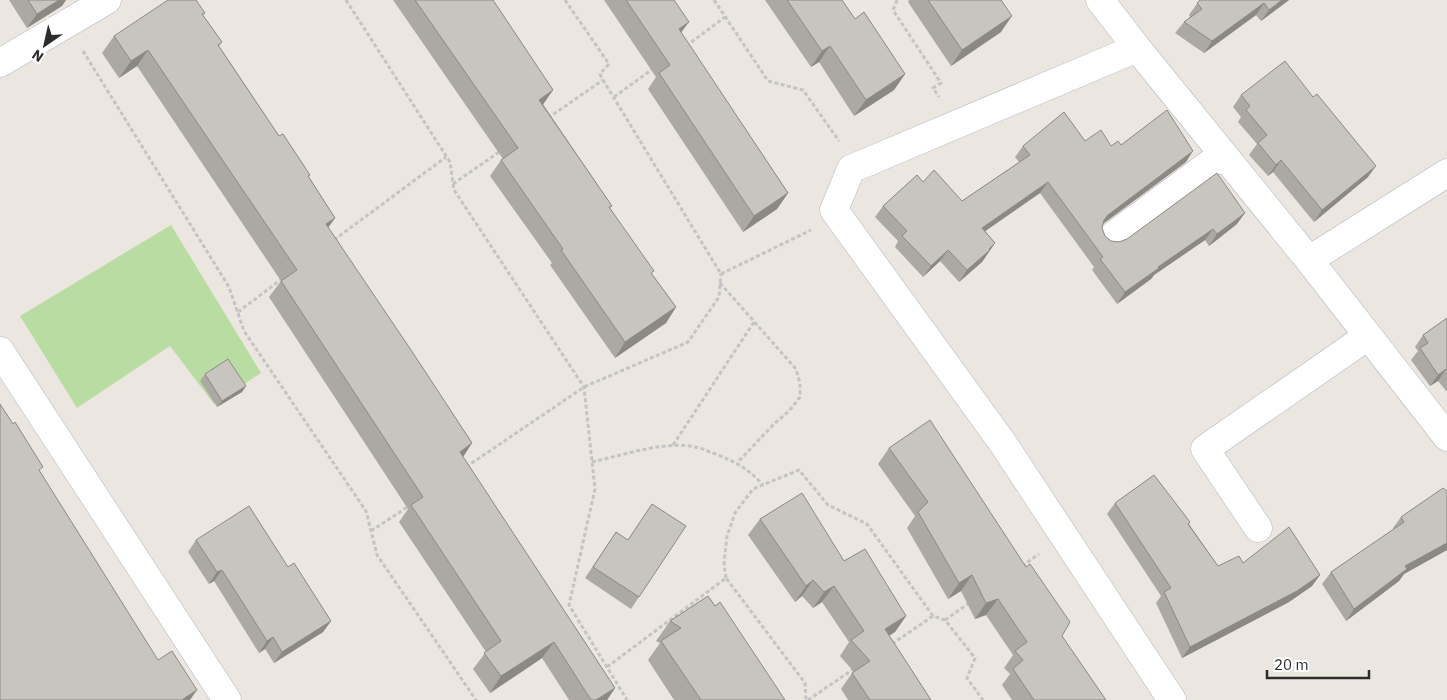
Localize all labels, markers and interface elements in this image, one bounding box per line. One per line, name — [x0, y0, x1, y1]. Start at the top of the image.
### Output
north arrow — [20, 20, 70, 70]
text: N — [28, 45, 47, 66]
scale bar — [1267, 648, 1370, 680]
text: 20 m — [1274, 655, 1309, 674]

